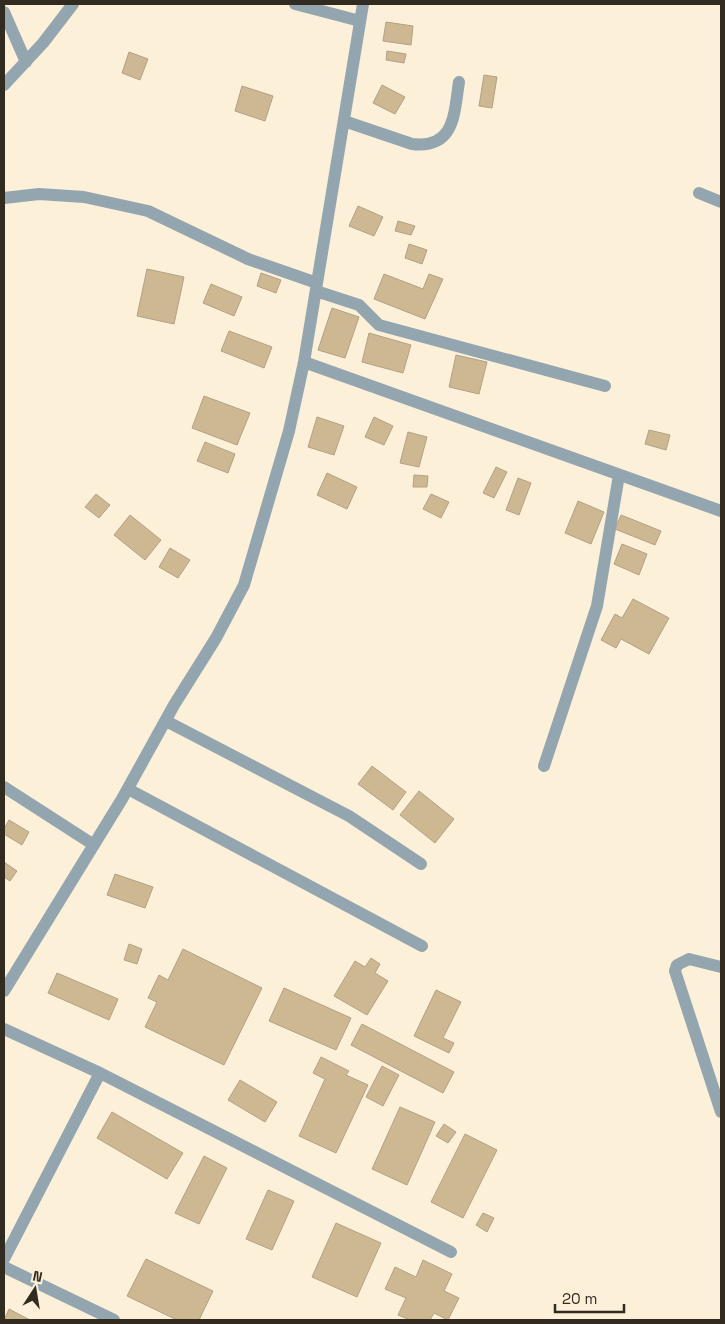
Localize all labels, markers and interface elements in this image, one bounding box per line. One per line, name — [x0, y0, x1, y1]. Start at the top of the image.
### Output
north arrow — [10, 1264, 60, 1314]
text: N — [31, 1267, 44, 1286]
scale bar — [555, 1282, 624, 1314]
text: 20 m — [562, 1289, 597, 1308]

